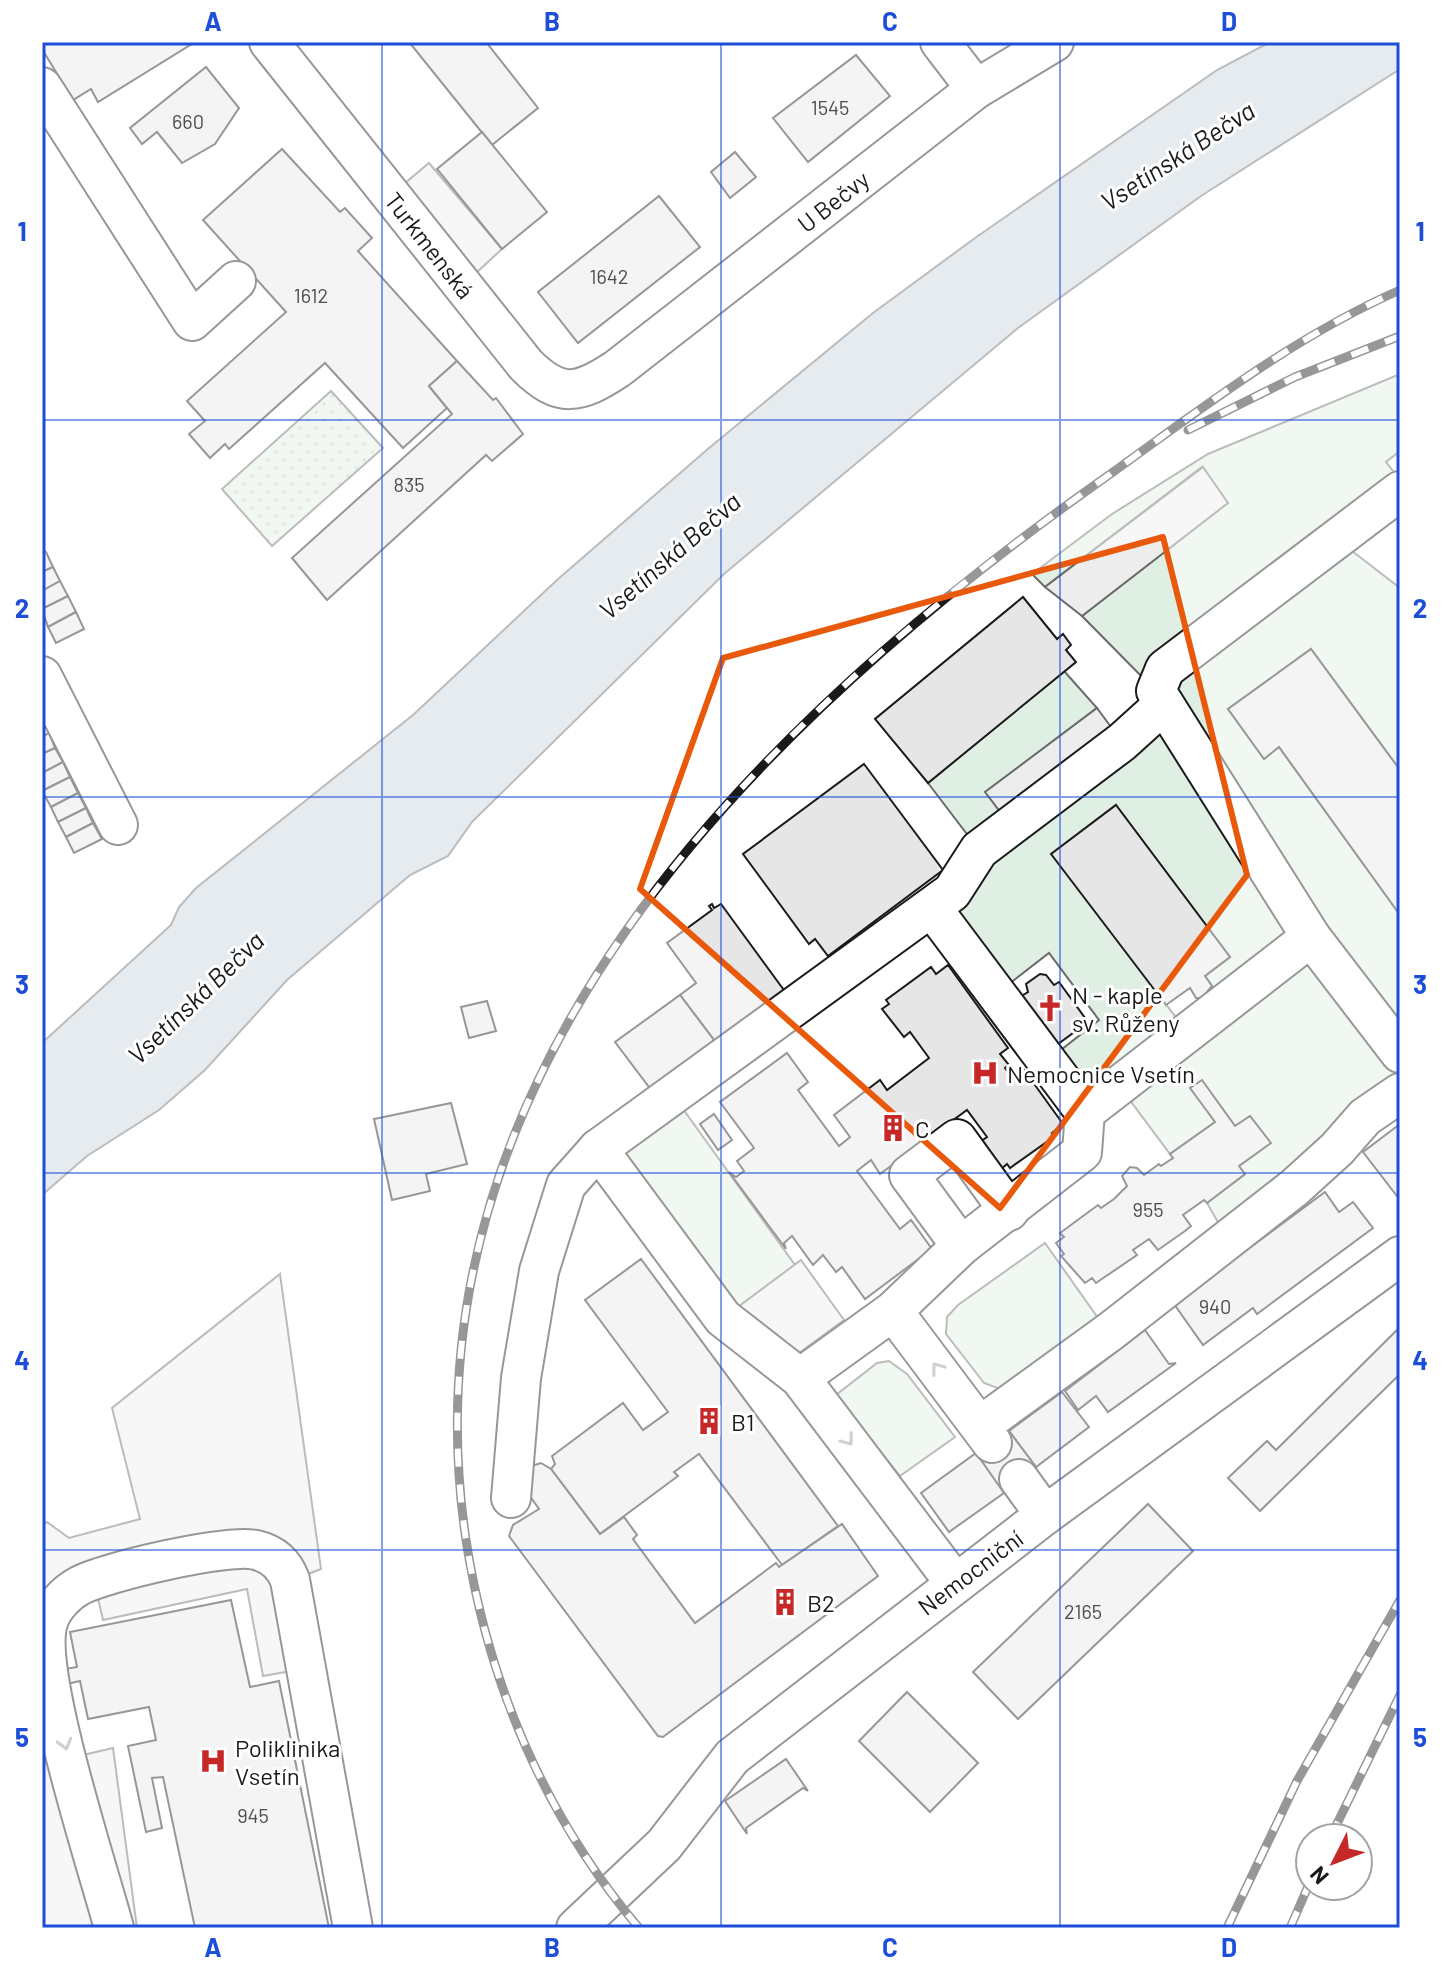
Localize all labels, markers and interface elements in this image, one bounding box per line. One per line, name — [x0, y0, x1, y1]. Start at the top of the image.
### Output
text: A — [204, 5, 222, 36]
text: B — [544, 5, 560, 36]
text: C — [882, 5, 898, 36]
text: D — [1221, 5, 1237, 36]
water label: Vsetínská Bečva — [1094, 94, 1260, 216]
house number: 1545 — [811, 95, 849, 119]
house number: 660 — [172, 109, 204, 133]
street label: U Bečvy — [791, 164, 875, 238]
street label: Turkmenská — [379, 186, 481, 304]
text: 1 — [17, 215, 27, 246]
text: 1 — [1415, 215, 1425, 246]
house number: 1642 — [589, 264, 629, 288]
house number: 1612 — [294, 283, 328, 307]
house number: 835 — [394, 472, 425, 496]
water label: Vsetínská Bečva — [592, 485, 746, 625]
text: 2 — [15, 592, 29, 623]
text: 2 — [1413, 592, 1427, 623]
water label: Vsetínská Bečva — [120, 924, 270, 1070]
text: 3 — [15, 968, 29, 999]
text: 3 — [1413, 968, 1427, 999]
place label: N - kaple sv. Růženy — [1072, 980, 1180, 1037]
church icon: N - kaple sv. Růženy — [1035, 993, 1065, 1023]
hospital icon: Nemocnice Vsetín — [970, 1058, 1000, 1088]
place label: Nemocnice Vsetín — [1007, 1059, 1195, 1088]
building icon: C — [878, 1113, 908, 1143]
place label: C — [915, 1114, 930, 1143]
house number: 955 — [1133, 1197, 1163, 1221]
house number: 940 — [1199, 1294, 1231, 1318]
text: 4 — [14, 1344, 30, 1375]
text: 4 — [1412, 1344, 1428, 1375]
one-way arrow — [932, 1362, 946, 1377]
building icon: B1 — [694, 1406, 724, 1436]
place label: B1 — [731, 1407, 754, 1436]
one-way arrow — [838, 1431, 852, 1446]
street label: Nemocniční — [912, 1523, 1028, 1621]
building icon: B2 — [770, 1587, 800, 1617]
place label: B2 — [807, 1588, 835, 1617]
house number: 2165 — [1064, 1599, 1102, 1623]
text: 5 — [15, 1721, 29, 1752]
text: 5 — [1413, 1721, 1427, 1752]
place label: Poliklinika Vsetín — [235, 1733, 340, 1790]
one-way arrow — [55, 1736, 72, 1750]
hospital icon: Poliklinika Vsetín — [198, 1746, 228, 1776]
house number: 945 — [237, 1803, 269, 1827]
north arrow — [1294, 1822, 1374, 1902]
text: N — [1304, 1862, 1333, 1890]
text: A — [204, 1931, 222, 1962]
text: B — [544, 1931, 560, 1962]
text: C — [882, 1931, 898, 1962]
text: D — [1221, 1931, 1237, 1962]

